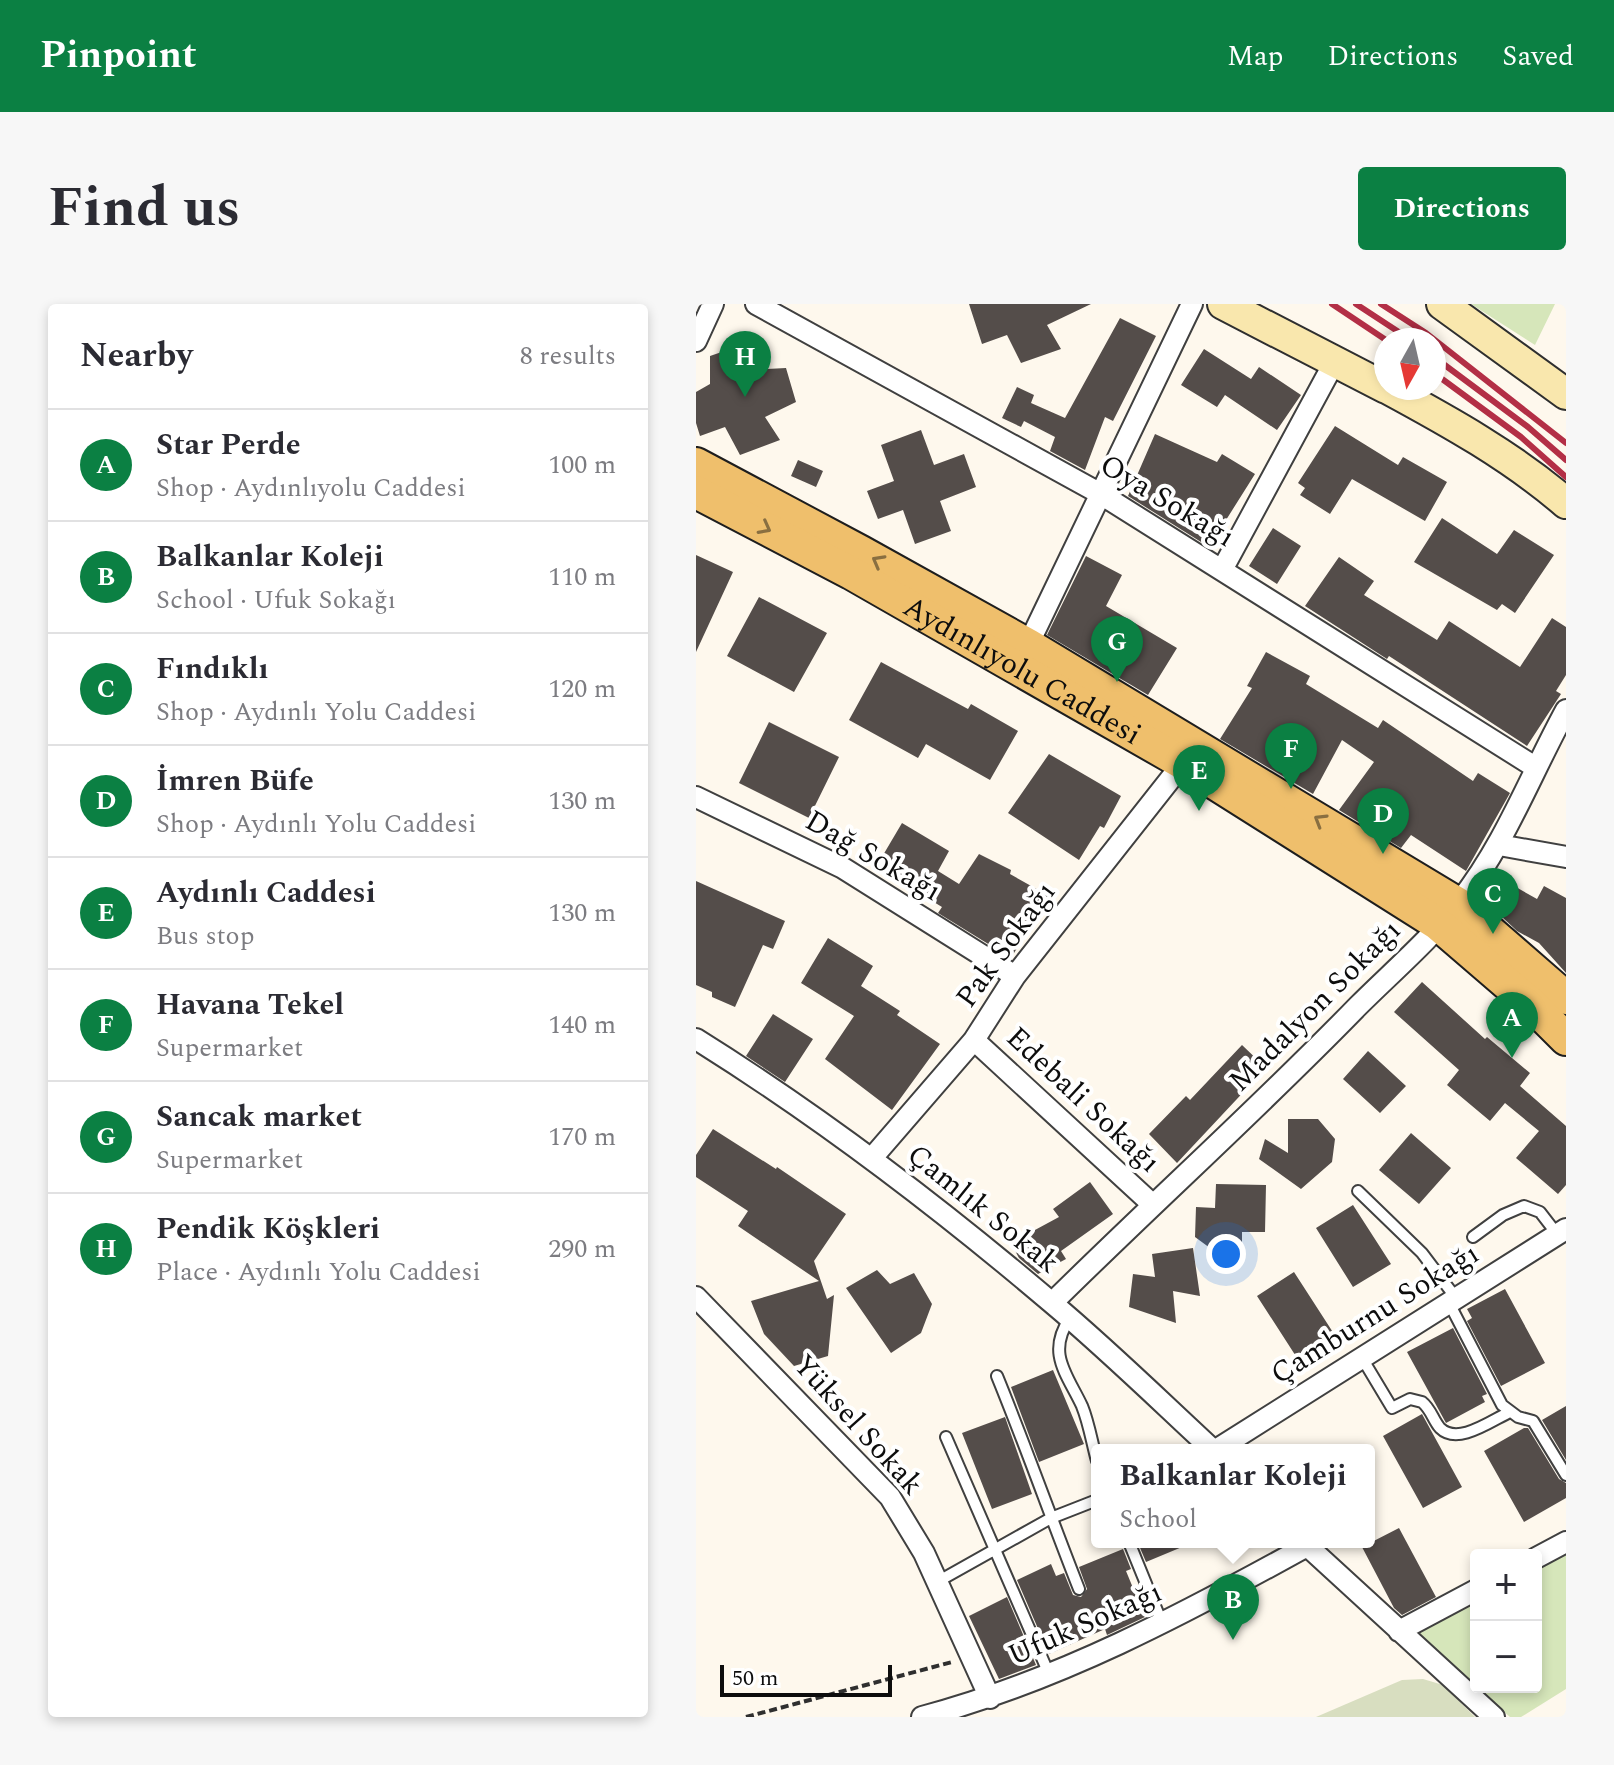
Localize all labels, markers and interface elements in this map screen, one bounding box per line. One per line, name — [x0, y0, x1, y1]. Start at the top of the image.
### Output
text: Pinpoint — [40, 27, 197, 85]
text: Map — [1227, 35, 1284, 78]
text: Directions — [1328, 35, 1458, 78]
text: Saved — [1502, 35, 1574, 78]
text: Find us — [48, 166, 241, 251]
button: Directions — [1358, 167, 1566, 250]
north arrow — [1374, 328, 1446, 400]
text: Nearby — [80, 330, 193, 382]
pin: H — [719, 331, 771, 397]
text: 8 results — [520, 336, 616, 376]
text: Star Perde — [156, 422, 301, 468]
street label: Oya Sokağı — [1091, 442, 1243, 560]
text: A — [96, 445, 116, 485]
text: 100 m — [548, 445, 616, 485]
text: Shop · Aydınlıyolu Caddesi — [156, 468, 466, 508]
one-way arrow — [757, 519, 772, 534]
text: Balkanlar Koleji — [156, 534, 384, 580]
one-way arrow — [872, 555, 887, 571]
text: B — [97, 557, 115, 597]
text: 110 m — [548, 557, 616, 597]
text: School · Ufuk Sokağı — [156, 580, 396, 620]
street label: Aydınlıyolu Caddesi — [894, 584, 1150, 757]
pin: G — [1091, 616, 1143, 682]
text: Fındıklı — [156, 646, 269, 692]
text: C — [97, 669, 115, 709]
text: 120 m — [548, 669, 616, 709]
text: Shop · Aydınlı Yolu Caddesi — [156, 692, 476, 732]
pin: F — [1265, 723, 1317, 789]
pin: E — [1173, 745, 1225, 811]
text: İmren Büfe — [156, 758, 314, 804]
text: D — [96, 781, 116, 821]
text: 130 m — [548, 781, 616, 821]
pin: D — [1357, 788, 1409, 854]
street label: Dağ Sokağı — [796, 798, 950, 914]
text: Shop · Aydınlı Yolu Caddesi — [156, 804, 476, 844]
one-way arrow — [1314, 814, 1329, 829]
pin: C — [1467, 868, 1519, 934]
text: Aydınlı Caddesi — [156, 870, 376, 916]
street label: Pak Sokağı — [944, 872, 1068, 1018]
text: E — [97, 893, 115, 933]
text: 130 m — [548, 893, 616, 933]
street label: Madalyon Sokağı — [1218, 909, 1412, 1103]
text: Bus stop — [156, 916, 254, 956]
text: Havana Tekel — [156, 982, 344, 1028]
pin: A — [1486, 992, 1538, 1058]
text: F — [98, 1005, 114, 1045]
text: 140 m — [548, 1005, 616, 1045]
street label: Edebali Sokağı — [995, 1016, 1171, 1184]
text: Supermarket — [156, 1028, 303, 1068]
text: Sancak market — [156, 1094, 362, 1140]
text: G — [96, 1117, 116, 1157]
text: 170 m — [548, 1117, 616, 1157]
street label: Çamlık Sokak — [897, 1133, 1069, 1285]
text: Supermarket — [156, 1140, 303, 1180]
text: Pendik Köşkleri — [156, 1206, 380, 1252]
text: H — [95, 1229, 117, 1269]
text: 290 m — [548, 1229, 616, 1269]
street label: Çamburnu Sokağı — [1262, 1231, 1488, 1397]
your location — [1206, 1234, 1246, 1274]
text: Place · Aydınlı Yolu Caddesi — [156, 1252, 481, 1292]
street label: Yüksel Sokak — [782, 1344, 934, 1506]
popup — [1091, 1444, 1375, 1548]
text: Balkanlar Koleji — [1119, 1453, 1347, 1499]
text: School — [1119, 1499, 1197, 1539]
map controls — [1470, 1549, 1542, 1693]
button: + — [1470, 1549, 1542, 1621]
street label: Ufuk Sokağı — [1000, 1570, 1170, 1678]
pin: B — [1207, 1574, 1259, 1640]
button: − — [1470, 1621, 1542, 1693]
scale bar — [720, 1661, 892, 1697]
text: 50 m — [732, 1662, 778, 1695]

